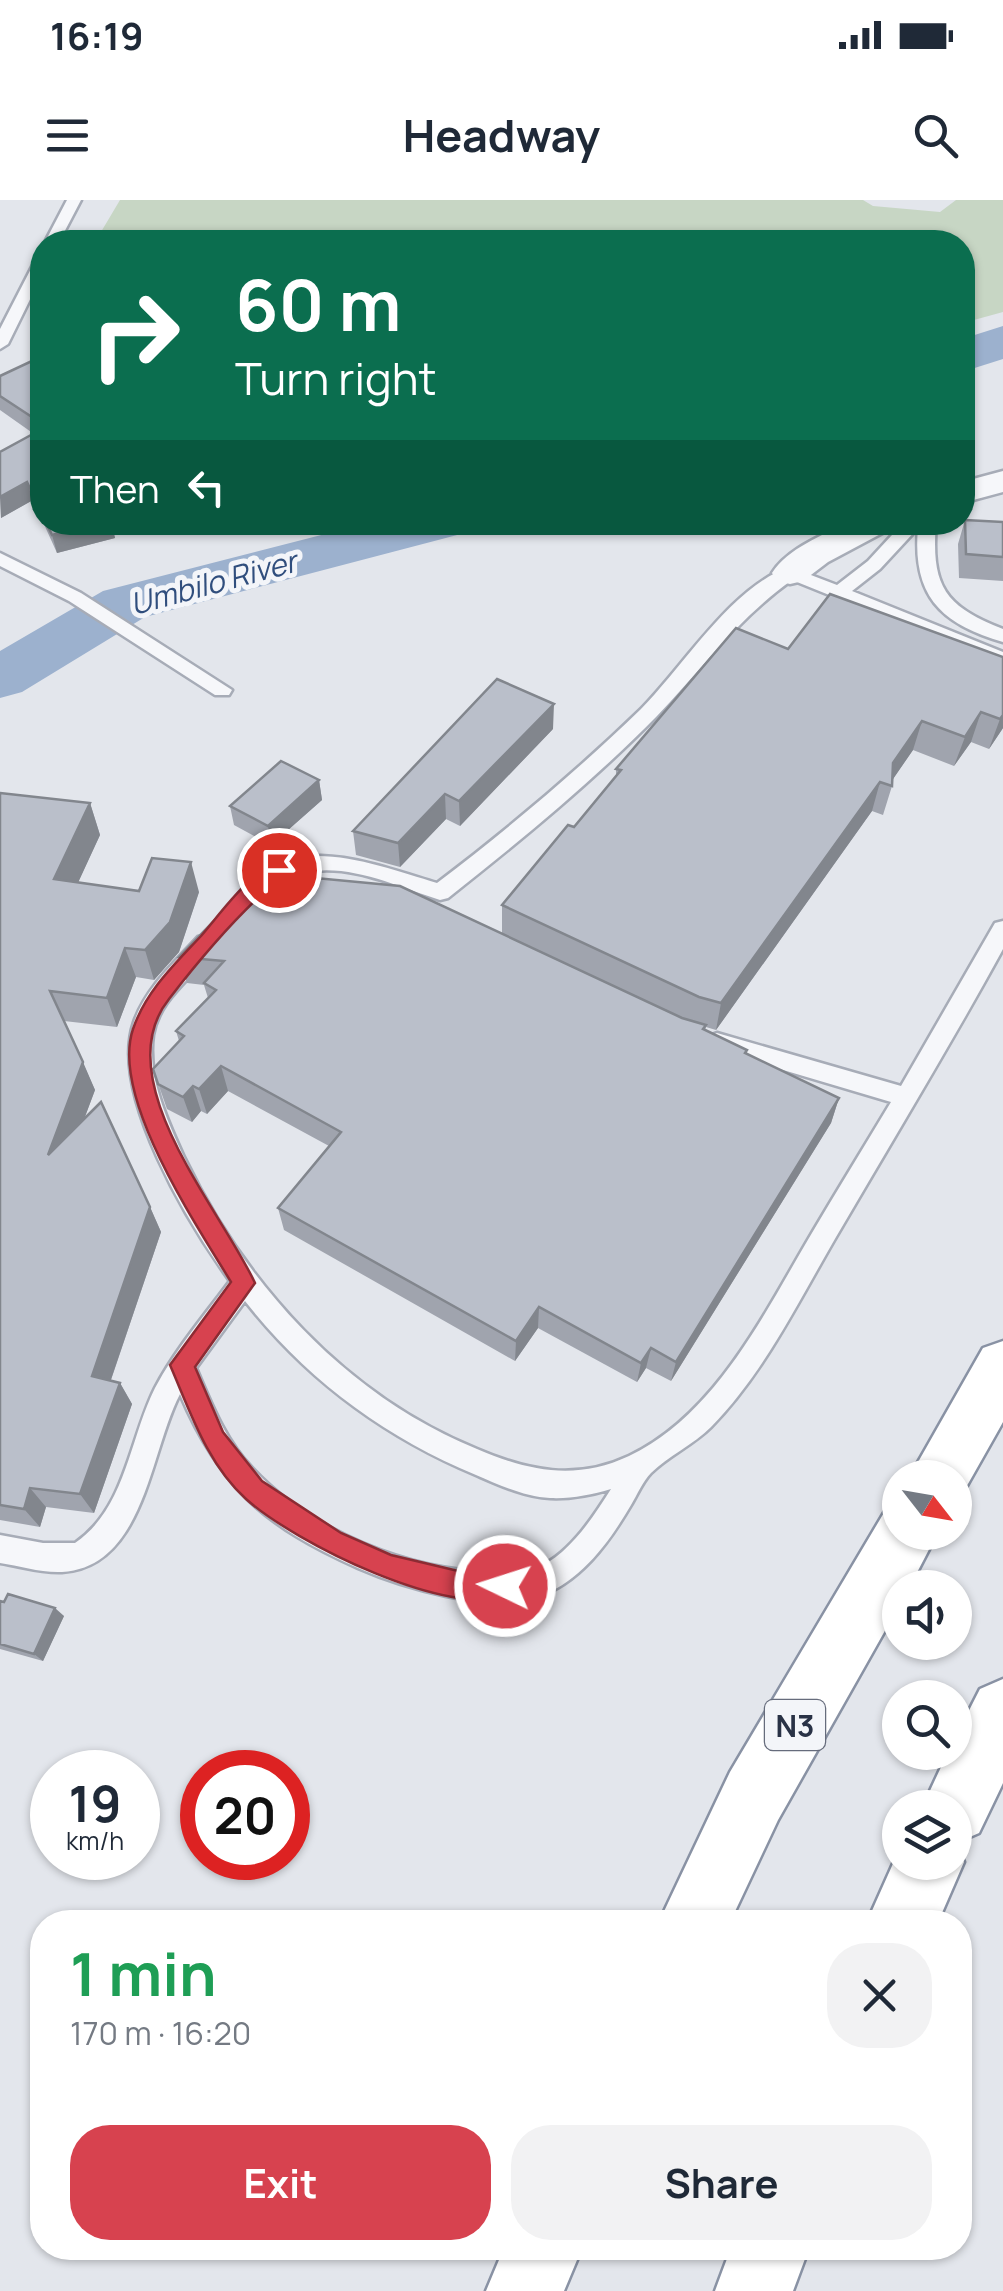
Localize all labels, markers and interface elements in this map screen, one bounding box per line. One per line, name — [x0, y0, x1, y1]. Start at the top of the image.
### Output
text: 16:19 — [50, 9, 144, 61]
text: Headway — [403, 104, 600, 166]
icon: menu — [40, 108, 95, 163]
icon: search — [908, 108, 963, 163]
text: 60 m — [235, 256, 402, 352]
icon: right — [70, 270, 200, 400]
text: Turn right — [235, 347, 436, 409]
icon: left — [179, 460, 234, 515]
text: Then — [70, 462, 159, 514]
water label: Umbilo River — [125, 539, 305, 624]
pin — [237, 828, 322, 913]
icon: arrive — [252, 843, 307, 898]
north arrow — [882, 1460, 972, 1550]
map controls — [882, 1460, 972, 1880]
position arrow — [453, 1534, 557, 1638]
button: sound — [882, 1570, 972, 1660]
button: search — [882, 1680, 972, 1770]
road number: N3 — [765, 1700, 825, 1750]
speed limit sign: 20 — [180, 1750, 310, 1880]
text: 19 — [69, 1769, 121, 1837]
button: layers — [882, 1790, 972, 1880]
text: km/h — [66, 1823, 124, 1858]
text: 1 min — [70, 1932, 217, 2014]
button: close — [827, 1943, 932, 2048]
text: 170 m · 16:20 — [70, 2011, 251, 2055]
button: Exit — [70, 2125, 491, 2240]
button: Share — [511, 2125, 932, 2240]

